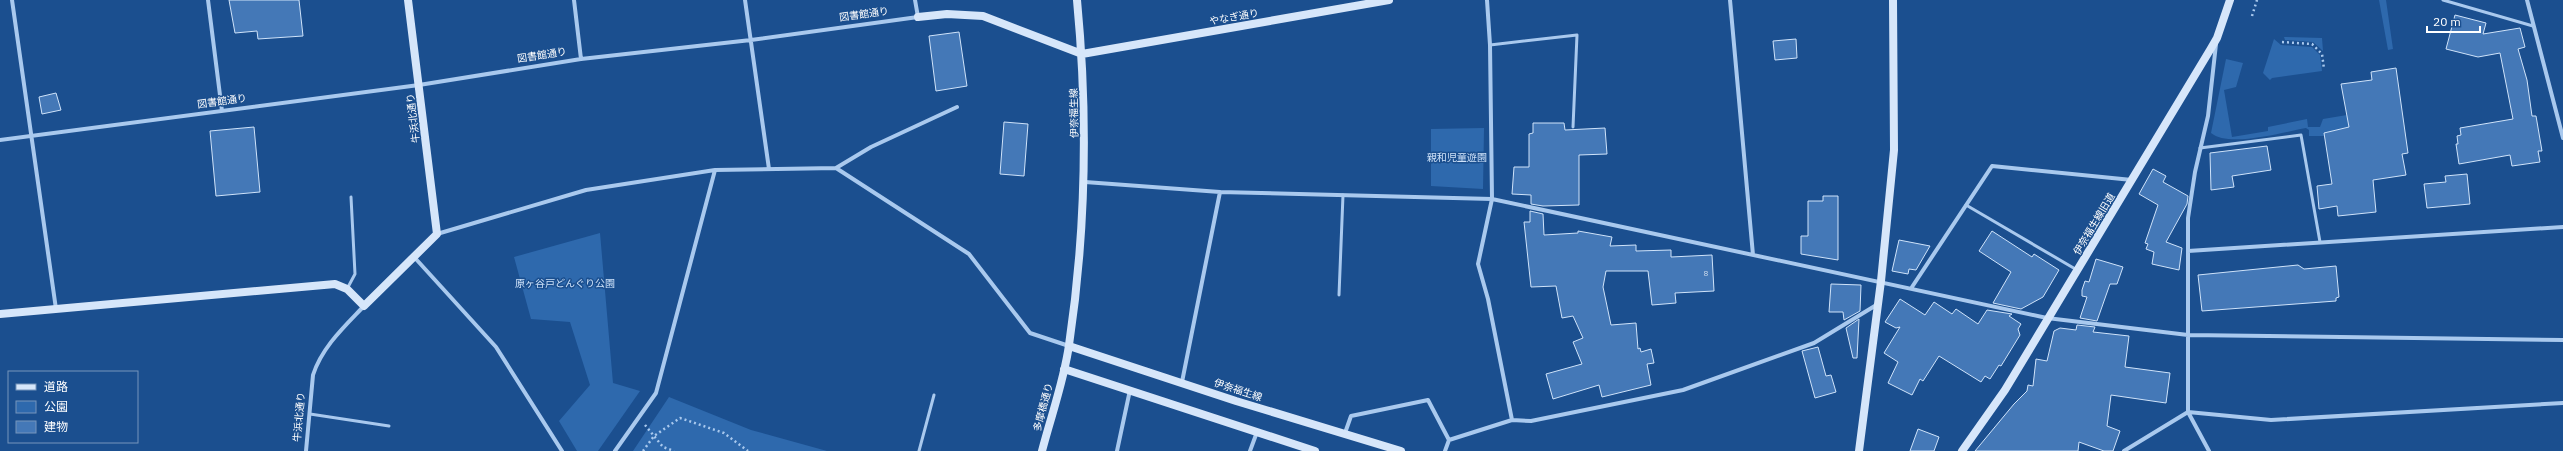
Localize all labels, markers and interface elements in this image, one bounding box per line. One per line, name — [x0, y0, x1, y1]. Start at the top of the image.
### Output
street label: 図書館通り — [838, 4, 890, 24]
street label: やなぎ通り — [1208, 6, 1260, 28]
scale bar — [2427, 8, 2480, 34]
text: 20 m — [2433, 14, 2461, 29]
street label: 図書館通り — [516, 45, 568, 65]
street label: 伊奈福生線 — [1067, 88, 1081, 138]
street label: 図書館通り — [196, 91, 248, 111]
street label: 牛浜北通り — [404, 92, 422, 144]
park label: 親和児童遊園 — [1427, 151, 1487, 164]
street label: 伊奈福生線旧道 — [2070, 191, 2118, 257]
house number: 8 — [1704, 268, 1709, 278]
park label: 原ヶ谷戸どんぐり公園 — [515, 277, 615, 290]
legend — [8, 371, 138, 443]
street label: 伊奈福生線 — [1212, 376, 1264, 404]
text: 道路 — [44, 379, 68, 394]
street label: 多摩橋通り — [1030, 381, 1056, 433]
street label: 牛浜北通り — [290, 392, 308, 442]
text: 公園 — [44, 399, 68, 414]
text: 建物 — [44, 419, 68, 434]

